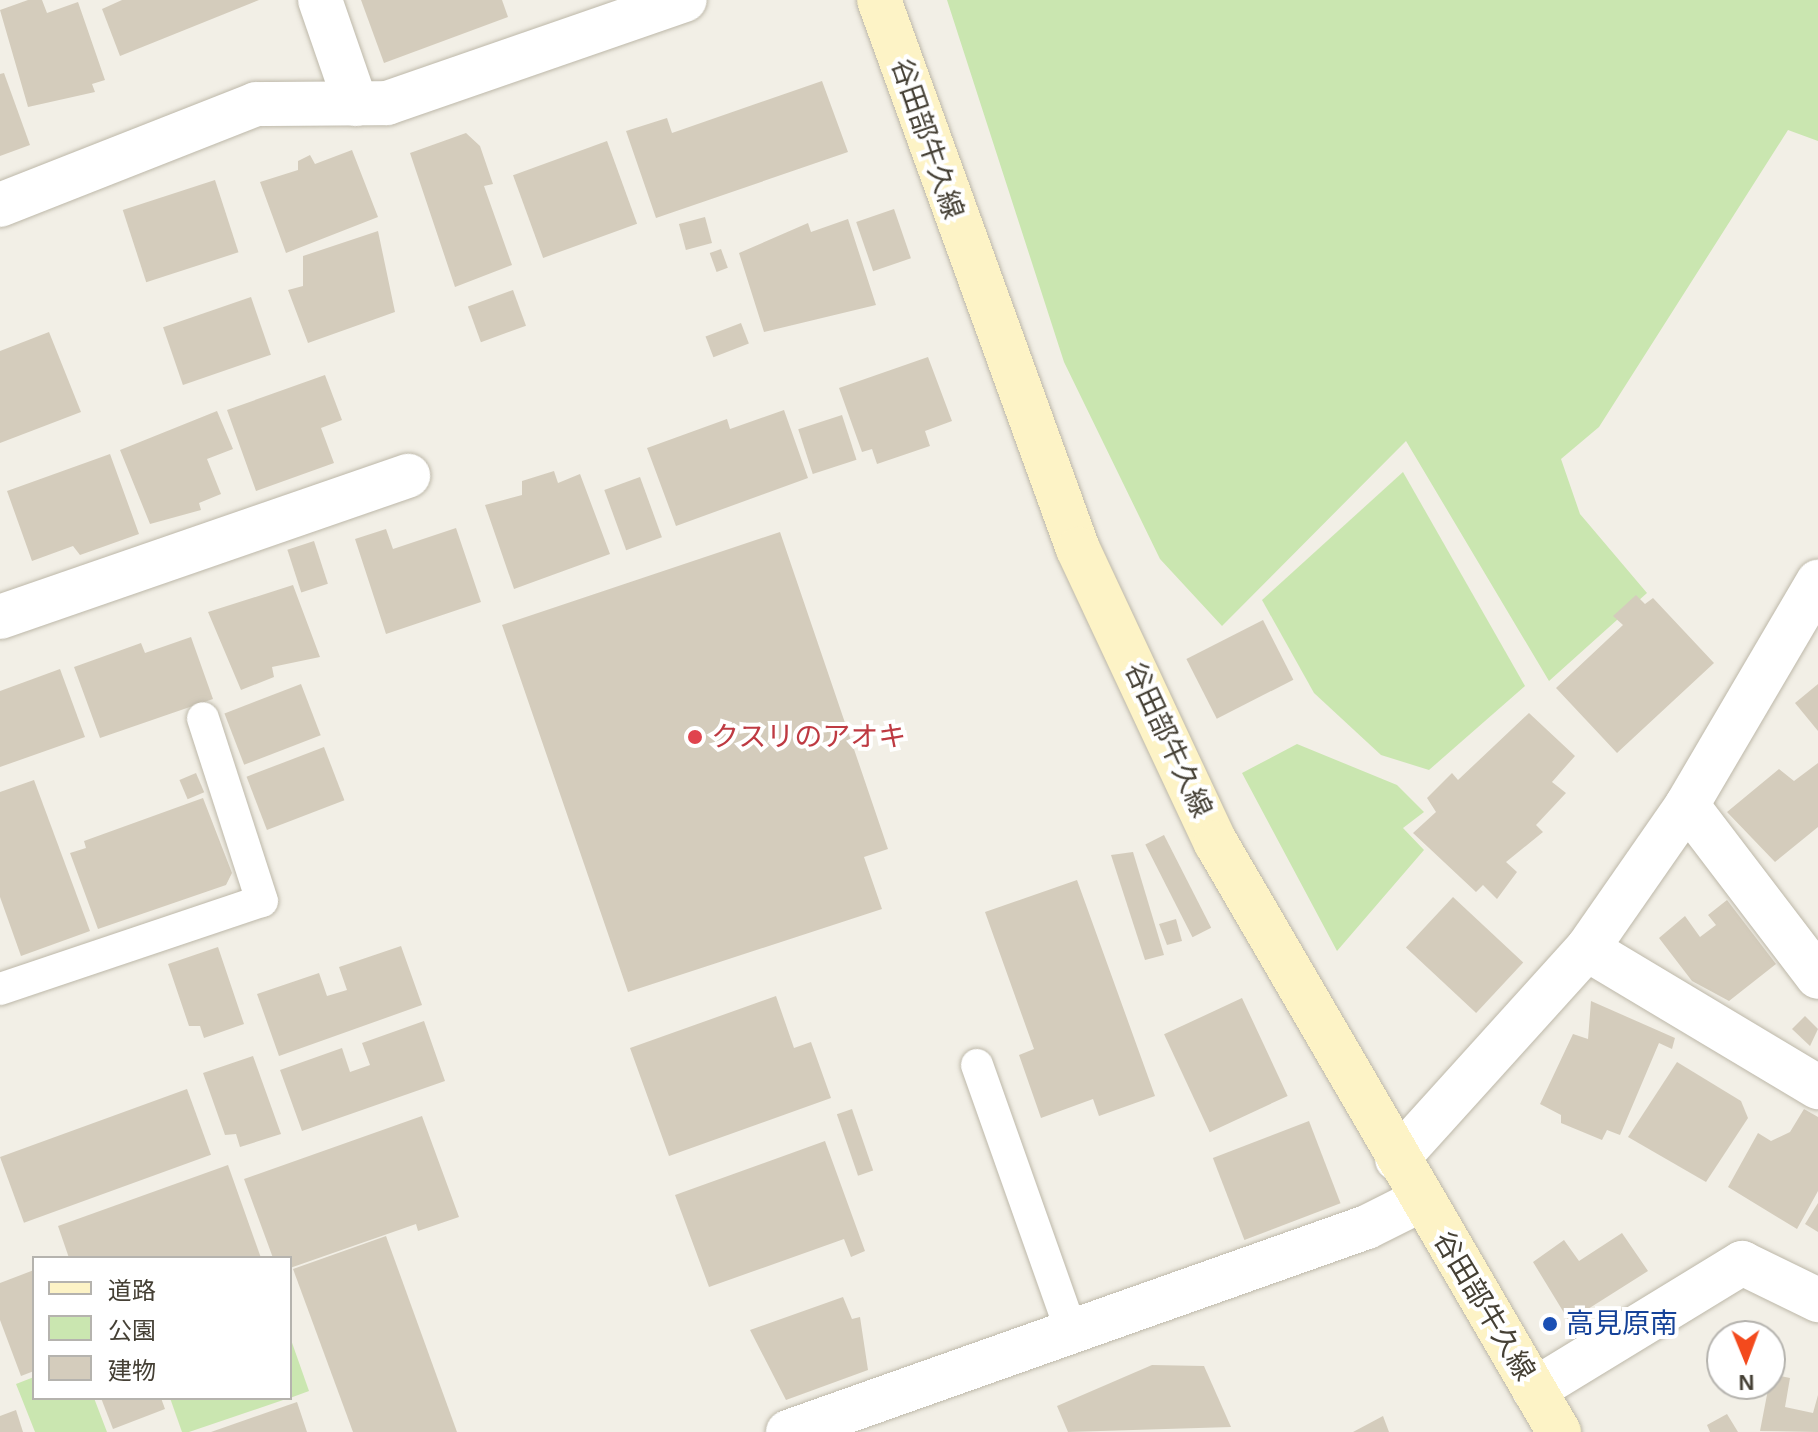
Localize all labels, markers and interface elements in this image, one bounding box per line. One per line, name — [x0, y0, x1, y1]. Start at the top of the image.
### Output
street label: 谷田部牛久線 — [884, 54, 970, 224]
street label: 谷田部牛久線 — [1117, 657, 1219, 823]
place label: クスリのアオキ — [711, 720, 907, 754]
marker: クスリのアオキ — [686, 728, 704, 746]
street label: 谷田部牛久線 — [1426, 1225, 1542, 1387]
legend — [32, 1256, 292, 1400]
text: 道路 — [108, 1277, 156, 1304]
place label: 高見原南 — [1566, 1307, 1678, 1341]
marker: 高見原南 — [1541, 1315, 1559, 1333]
text: 公園 — [108, 1317, 156, 1344]
north arrow — [1706, 1320, 1786, 1400]
text: 建物 — [108, 1357, 156, 1384]
text: N — [1738, 1370, 1755, 1395]

